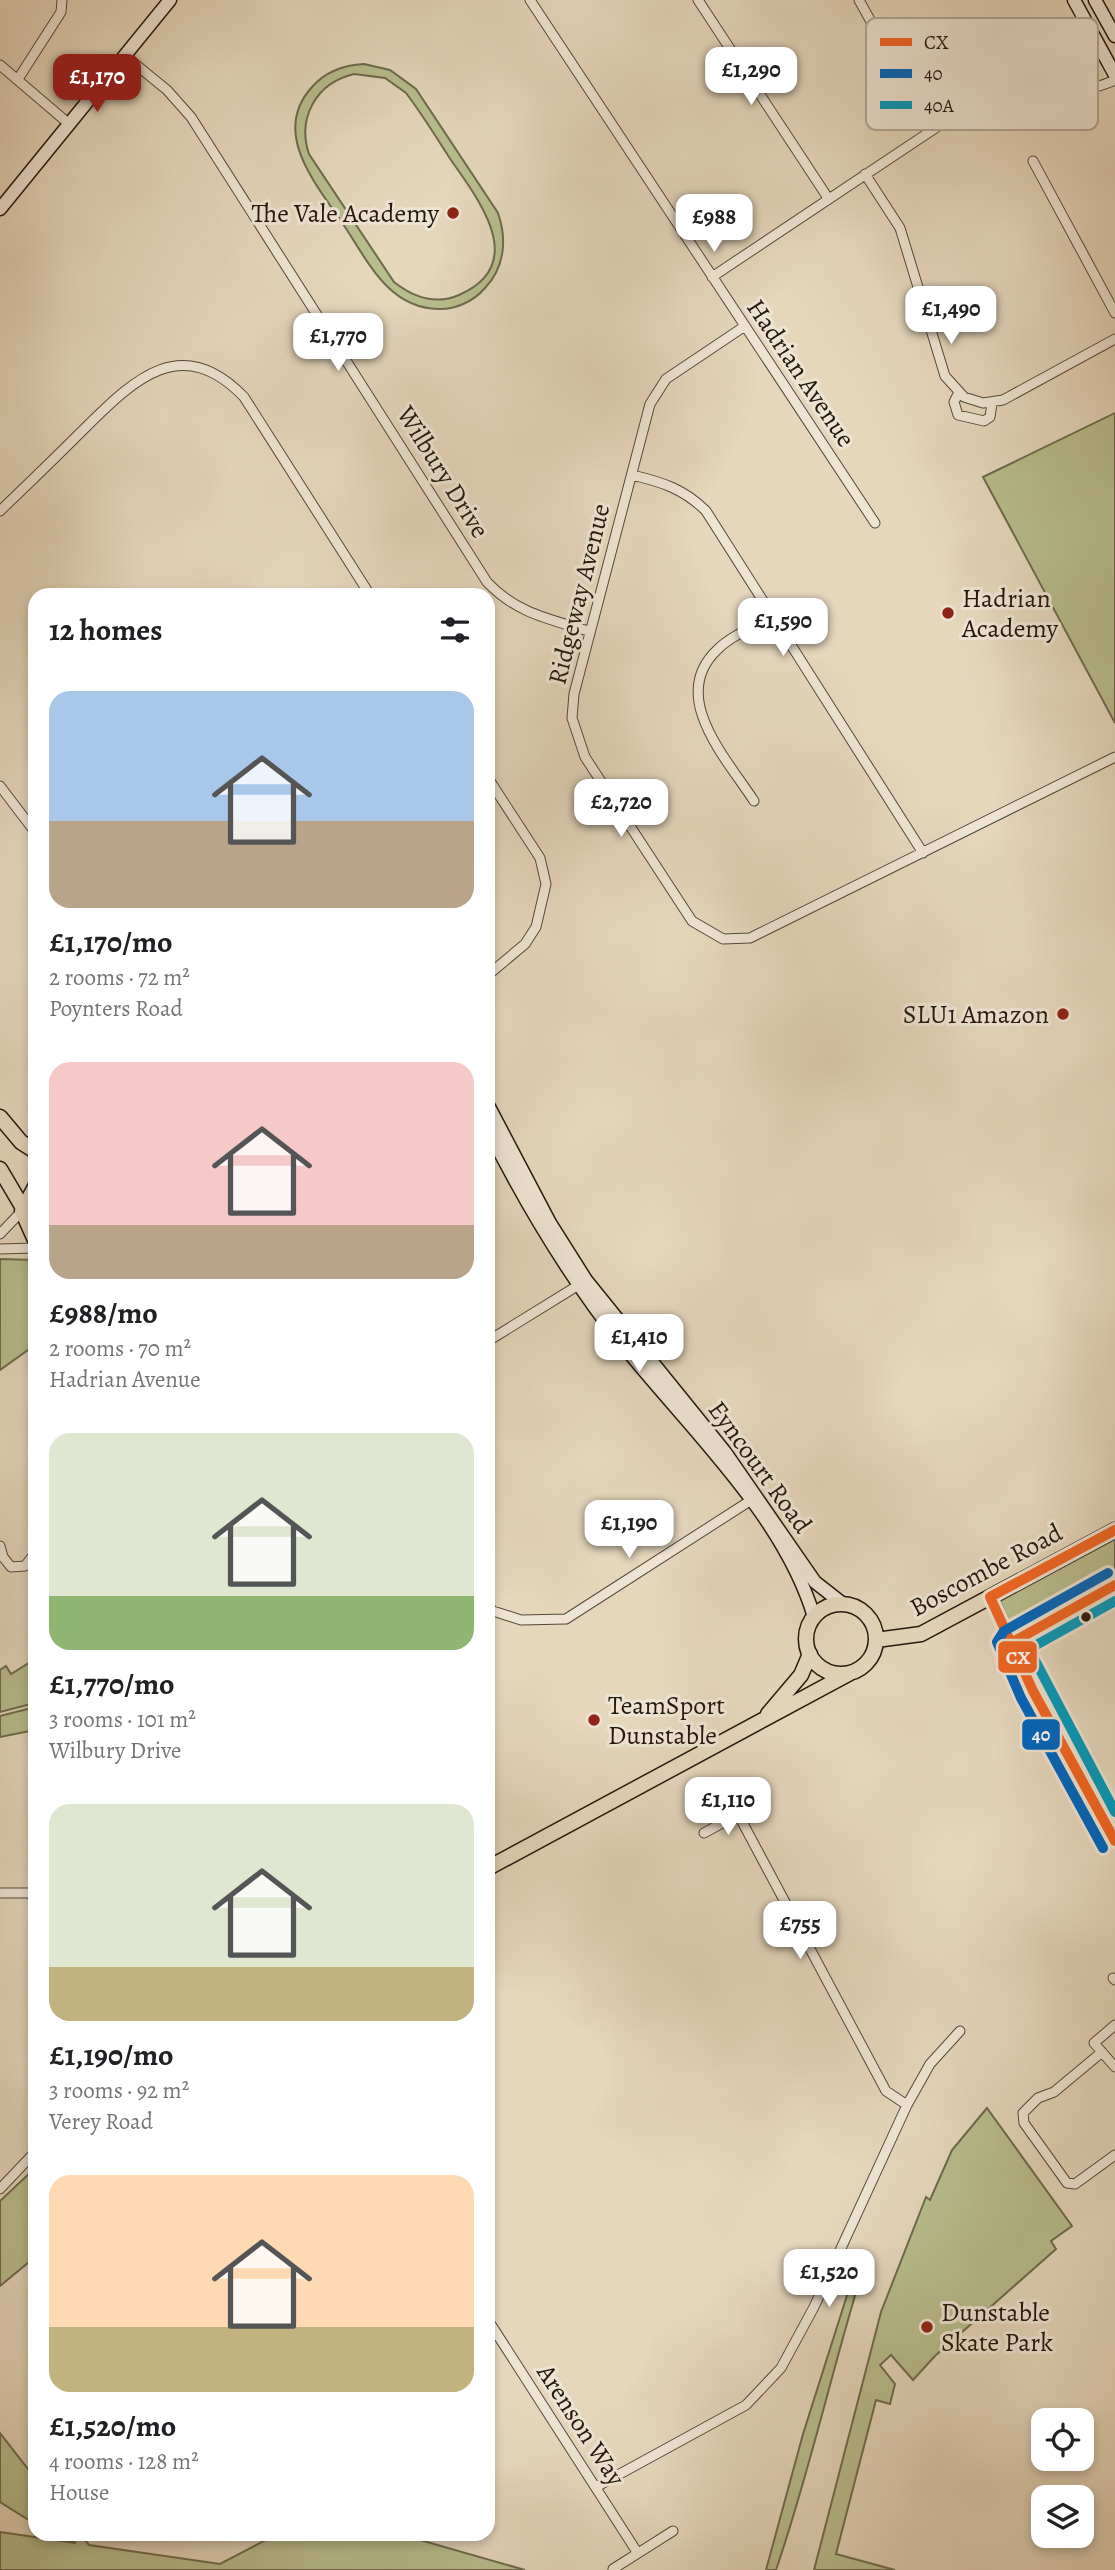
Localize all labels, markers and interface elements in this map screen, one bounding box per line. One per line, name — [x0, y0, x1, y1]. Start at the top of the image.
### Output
legend — [866, 18, 1098, 130]
text: CX — [924, 30, 949, 56]
pin: £1,290 — [694, 48, 808, 107]
pin: £1,170 — [40, 54, 154, 114]
text: £1,290 — [721, 54, 781, 85]
text: £1,170 — [69, 61, 125, 92]
text: 40 — [924, 61, 943, 87]
text: 40A — [924, 93, 955, 119]
pin: £988 — [673, 194, 755, 254]
place label: The Vale Academy — [251, 196, 439, 231]
text: £988 — [692, 201, 736, 232]
marker: The Vale Academy — [445, 205, 461, 221]
pin: £1,490 — [894, 286, 1008, 346]
street label: Hadrian Avenue — [739, 292, 863, 454]
text: £1,490 — [921, 293, 981, 324]
pin: £1,770 — [281, 314, 395, 373]
text: £1,770 — [309, 320, 367, 351]
street label: Wilbury Drive — [388, 398, 497, 545]
street label: Ridgeway Avenue — [540, 500, 618, 688]
place label: Hadrian Academy — [961, 581, 1058, 646]
pin: £1,590 — [726, 598, 840, 658]
text: £1,590 — [754, 605, 812, 636]
marker: Hadrian Academy — [940, 605, 956, 621]
text: 12 homes — [49, 610, 162, 650]
icon: filters — [436, 611, 474, 649]
icon: home — [199, 737, 325, 863]
pin: £2,720 — [564, 780, 678, 839]
text: £2,720 — [590, 786, 652, 817]
text: £1,170/mo — [49, 922, 173, 962]
text: 2 rooms · 72 m² — [49, 962, 190, 993]
text: Poynters Road — [49, 993, 183, 1024]
place label: SLU1 Amazon — [903, 997, 1049, 1032]
marker: SLU1 Amazon — [1055, 1006, 1071, 1022]
icon: home — [199, 1108, 325, 1234]
text: £988/mo — [49, 1293, 158, 1333]
pin: £1,410 — [582, 1314, 696, 1374]
text: £1,410 — [611, 1321, 667, 1352]
text: 2 rooms · 70 m² — [49, 1333, 191, 1364]
text: Hadrian Avenue — [49, 1364, 201, 1395]
street label: Eyncourt Road — [700, 1394, 820, 1540]
icon: home — [199, 1479, 325, 1605]
pin: £1,190 — [572, 1500, 686, 1560]
text: £1,190 — [601, 1507, 657, 1538]
street label: Boscombe Road — [904, 1515, 1068, 1625]
unlabelled marker — [1079, 1610, 1093, 1624]
line badge: CX — [997, 1640, 1038, 1674]
text: CX — [1006, 1645, 1030, 1671]
text: £1,770/mo — [49, 1664, 175, 1704]
place label: TeamSport Dunstable — [608, 1688, 725, 1753]
text: 3 rooms · 101 m² — [49, 1704, 196, 1735]
marker: TeamSport Dunstable — [586, 1712, 602, 1728]
line badge: 40 — [1021, 1718, 1061, 1751]
text: 40 — [1032, 1722, 1051, 1748]
text: Wilbury Drive — [49, 1735, 181, 1766]
pin: £1,110 — [671, 1778, 785, 1837]
text: £1,110 — [701, 1784, 755, 1815]
icon: home — [199, 1850, 325, 1976]
pin: £755 — [759, 1902, 841, 1961]
text: £755 — [779, 1908, 821, 1939]
text: £1,190/mo — [49, 2035, 174, 2075]
text: 3 rooms · 92 m² — [49, 2075, 189, 2106]
text: Verey Road — [49, 2106, 153, 2137]
icon: home — [199, 2221, 325, 2347]
pin: £1,520 — [772, 2250, 886, 2309]
text: £1,520 — [800, 2256, 858, 2287]
place label: Dunstable Skate Park — [941, 2295, 1053, 2360]
marker: Dunstable Skate Park — [919, 2319, 935, 2335]
street label: Arenson Way — [528, 2357, 634, 2493]
text: £1,520/mo — [49, 2406, 176, 2446]
map controls — [1031, 2408, 1094, 2548]
button: locate — [1031, 2408, 1094, 2471]
text: 4 rooms · 128 m² — [49, 2446, 199, 2477]
text: House — [49, 2477, 109, 2508]
button: layers — [1031, 2485, 1094, 2548]

